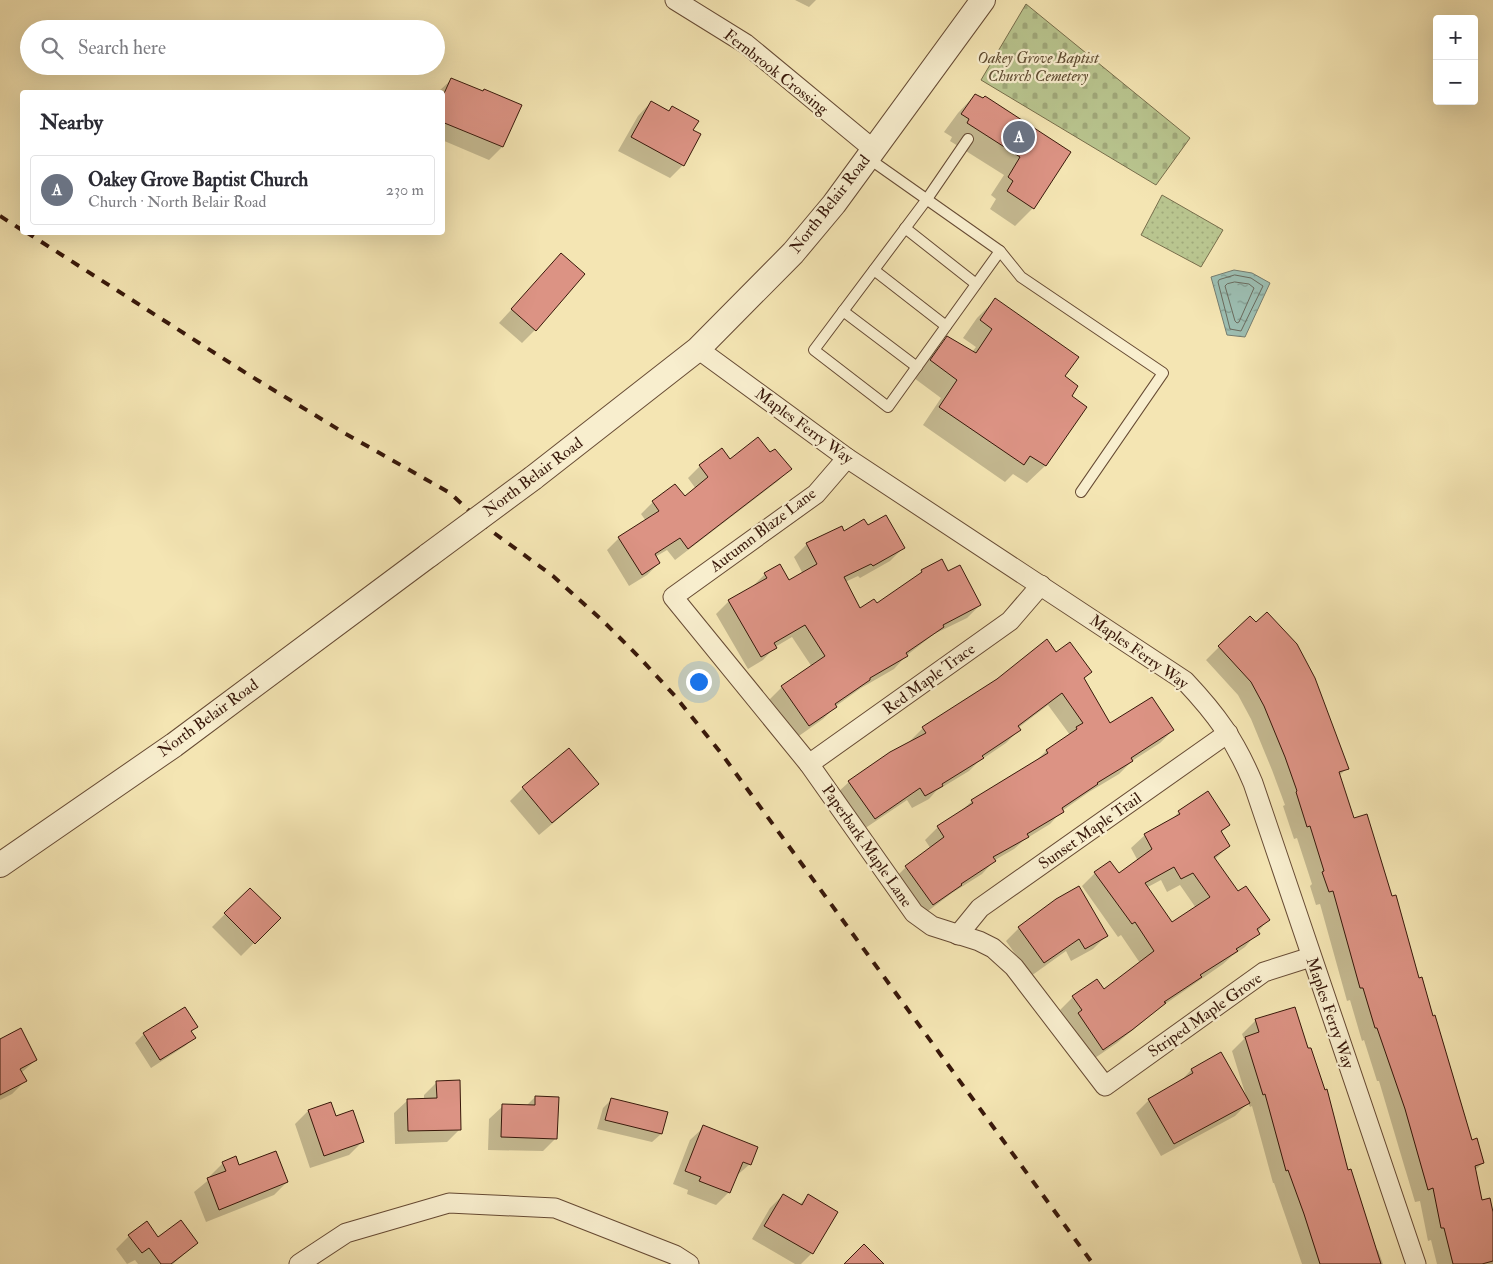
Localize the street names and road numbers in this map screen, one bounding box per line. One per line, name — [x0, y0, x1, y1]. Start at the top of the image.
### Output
street label: Fernbrook Crossing — [720, 25, 833, 120]
street label: North Belair Road — [785, 151, 875, 257]
street label: Maples Ferry Way — [750, 384, 858, 470]
street label: North Belair Road — [479, 433, 587, 521]
street label: Autumn Blaze Lane — [705, 483, 820, 577]
street label: Maples Ferry Way — [1085, 610, 1193, 695]
street label: Red Maple Trace — [879, 639, 980, 720]
street label: North Belair Road — [154, 675, 262, 761]
street label: Paperbark Maple Lane — [816, 781, 917, 912]
street label: Sunset Maple Trail — [1035, 788, 1146, 875]
street label: Maples Ferry Way — [1301, 955, 1359, 1073]
street label: Striped Maple Grove — [1144, 968, 1267, 1063]

